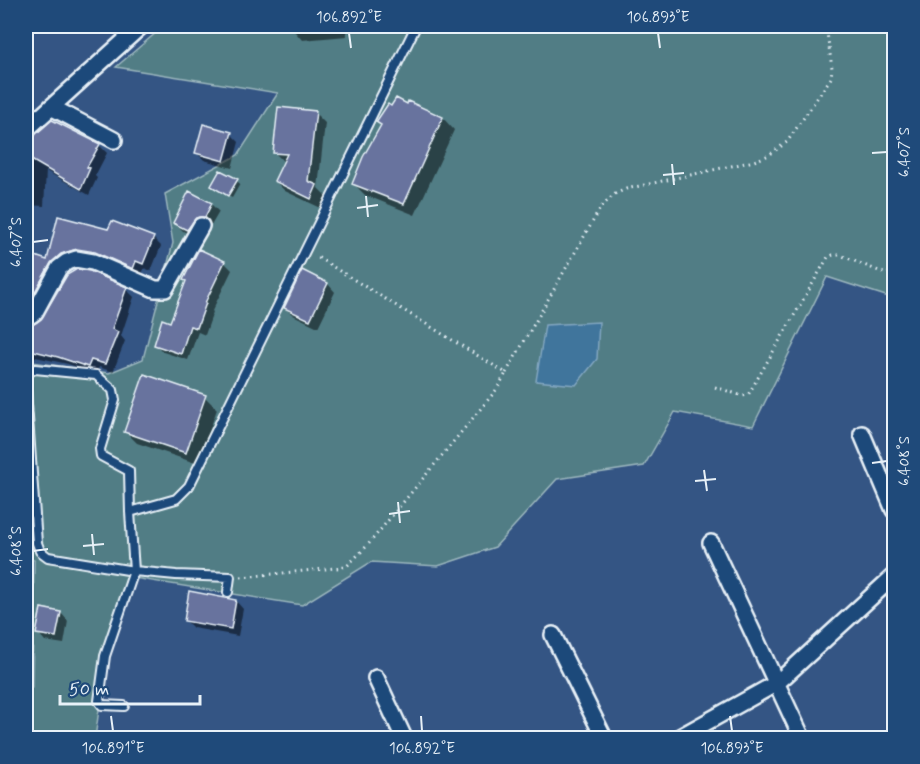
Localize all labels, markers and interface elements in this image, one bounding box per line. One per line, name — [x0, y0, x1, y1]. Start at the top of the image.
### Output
text: 106.892°E — [316, 8, 382, 28]
text: 106.893°E — [626, 8, 690, 28]
text: 6.407°S — [895, 127, 915, 177]
text: 6.407°S — [7, 217, 27, 267]
text: 6.408°S — [895, 436, 915, 486]
text: 6.408°S — [7, 526, 27, 576]
scale bar — [60, 668, 200, 706]
text: 50 m — [69, 678, 109, 702]
text: 106.891°E — [82, 739, 145, 759]
text: 106.892°E — [389, 739, 455, 759]
text: 106.893°E — [700, 739, 764, 759]

